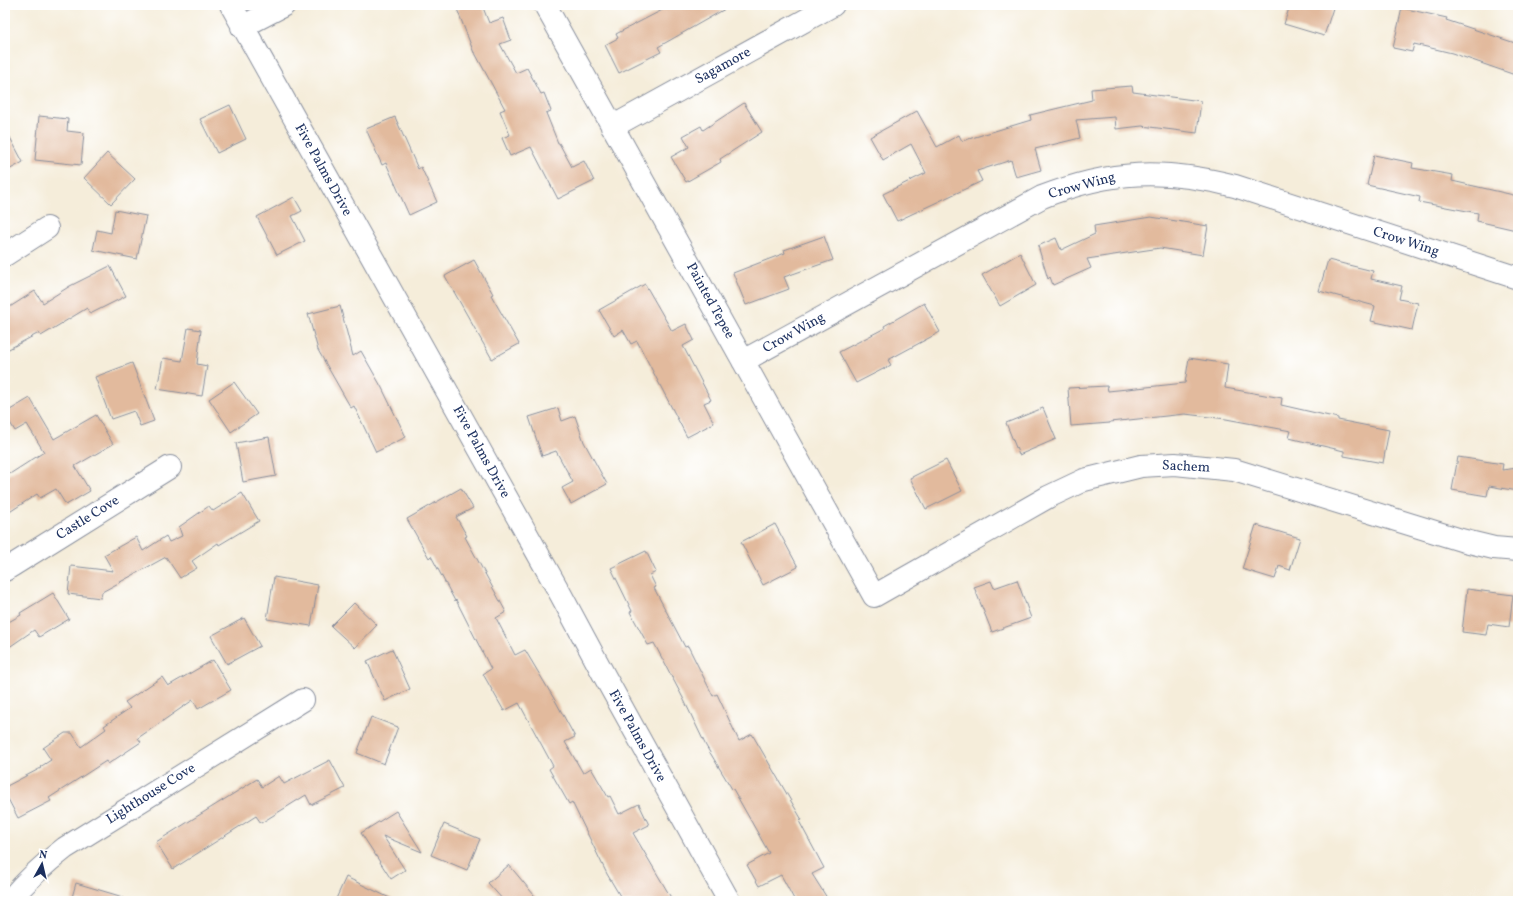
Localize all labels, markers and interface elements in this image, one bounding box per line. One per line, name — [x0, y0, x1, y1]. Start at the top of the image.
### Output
street label: Sagamore — [692, 43, 755, 89]
street label: Five Palms Drive — [290, 120, 356, 220]
street label: Crow Wing — [1046, 168, 1118, 204]
street label: Crow Wing — [1371, 222, 1441, 262]
street label: Painted Tepee — [681, 259, 739, 343]
street label: Crow Wing — [759, 308, 829, 358]
street label: Five Palms Drive — [448, 402, 514, 502]
street label: Sachem — [1162, 456, 1210, 478]
street label: Castle Cove — [53, 491, 123, 545]
street label: Five Palms Drive — [604, 686, 670, 786]
street label: Lighthouse Cove — [103, 759, 200, 829]
north arrow — [22, 844, 62, 884]
text: N — [38, 848, 48, 864]

